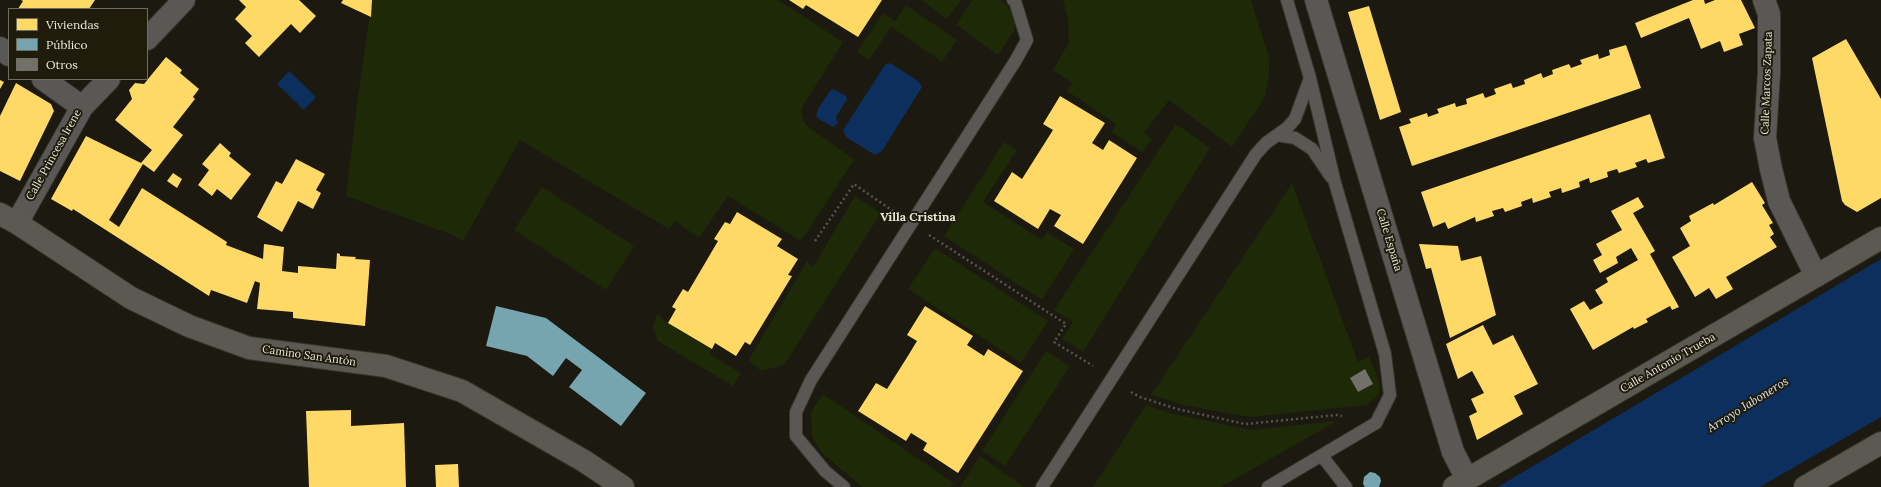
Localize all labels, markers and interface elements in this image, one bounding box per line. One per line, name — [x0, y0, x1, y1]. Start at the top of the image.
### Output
legend — [8, 8, 148, 80]
text: Viviendas — [46, 17, 99, 32]
street label: Calle Marcos Zapata — [1759, 31, 1775, 135]
text: Público — [46, 37, 87, 52]
text: Otros — [46, 57, 78, 72]
street label: Calle Princesa Irene — [24, 107, 84, 203]
street label: Calle España — [1373, 207, 1405, 273]
district label: Villa Cristina — [880, 211, 956, 225]
street label: Calle Antonio Trueba — [1618, 330, 1718, 396]
street label: Camino San Antón — [261, 343, 357, 369]
water label: Arroyo Jaboneros — [1705, 374, 1791, 436]

